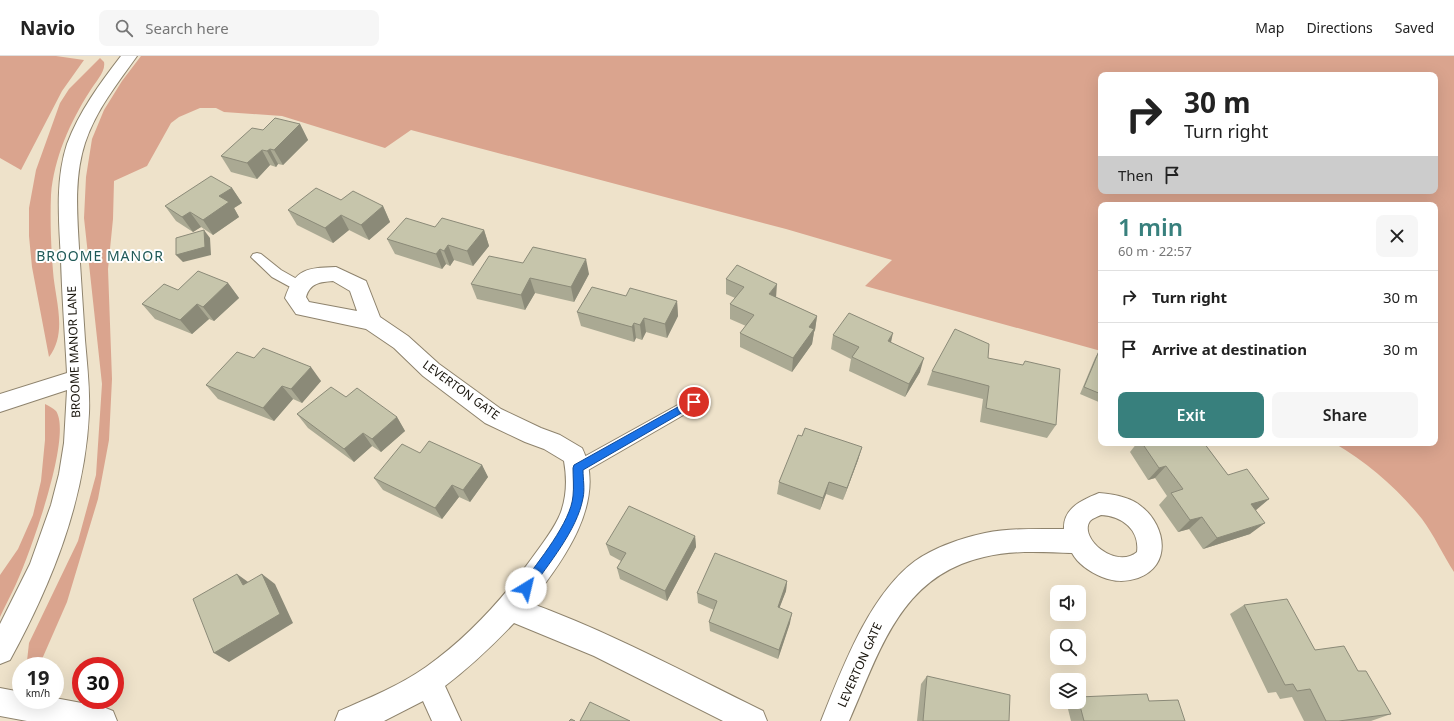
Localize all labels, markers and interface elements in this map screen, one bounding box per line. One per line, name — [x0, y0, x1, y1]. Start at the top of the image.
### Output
search box — [99, 10, 379, 46]
text: Navio — [20, 15, 75, 41]
icon: search — [113, 17, 135, 39]
text: Search here — [145, 18, 229, 38]
text: Map — [1255, 18, 1284, 37]
text: Directions — [1306, 18, 1373, 37]
text: Saved — [1395, 18, 1434, 37]
text: 30 m — [1184, 83, 1251, 121]
icon: right — [1118, 88, 1170, 140]
text: Turn right — [1184, 119, 1268, 143]
icon: arrive — [1161, 164, 1183, 186]
text: Then — [1118, 165, 1153, 185]
text: 1 min — [1118, 210, 1183, 243]
button: close — [1376, 215, 1418, 257]
text: 60 m · 22:57 — [1118, 242, 1192, 260]
district label: BROOME MANOR — [36, 246, 164, 265]
street label: BROOME MANOR LANE — [63, 286, 84, 418]
icon: right — [1118, 286, 1140, 308]
text: Turn right — [1152, 287, 1227, 307]
text: 30 m — [1383, 287, 1418, 307]
icon: arrive — [1118, 338, 1140, 360]
text: Arrive at destination — [1152, 339, 1307, 359]
text: 30 m — [1383, 339, 1418, 359]
street label: LEVERTON GATE — [419, 356, 503, 423]
pin — [677, 385, 711, 419]
icon: arrive — [683, 391, 705, 413]
button: Exit — [1118, 392, 1264, 438]
button: Share — [1272, 392, 1418, 438]
position arrow — [505, 567, 547, 609]
map controls — [1050, 585, 1086, 709]
button: sound — [1050, 585, 1086, 621]
street label: LEVERTON GATE — [833, 620, 886, 710]
button: search — [1050, 629, 1086, 665]
speed limit sign: 30 — [72, 657, 124, 709]
text: 19 — [27, 664, 49, 691]
button: layers — [1050, 673, 1086, 709]
text: km/h — [26, 686, 50, 700]

